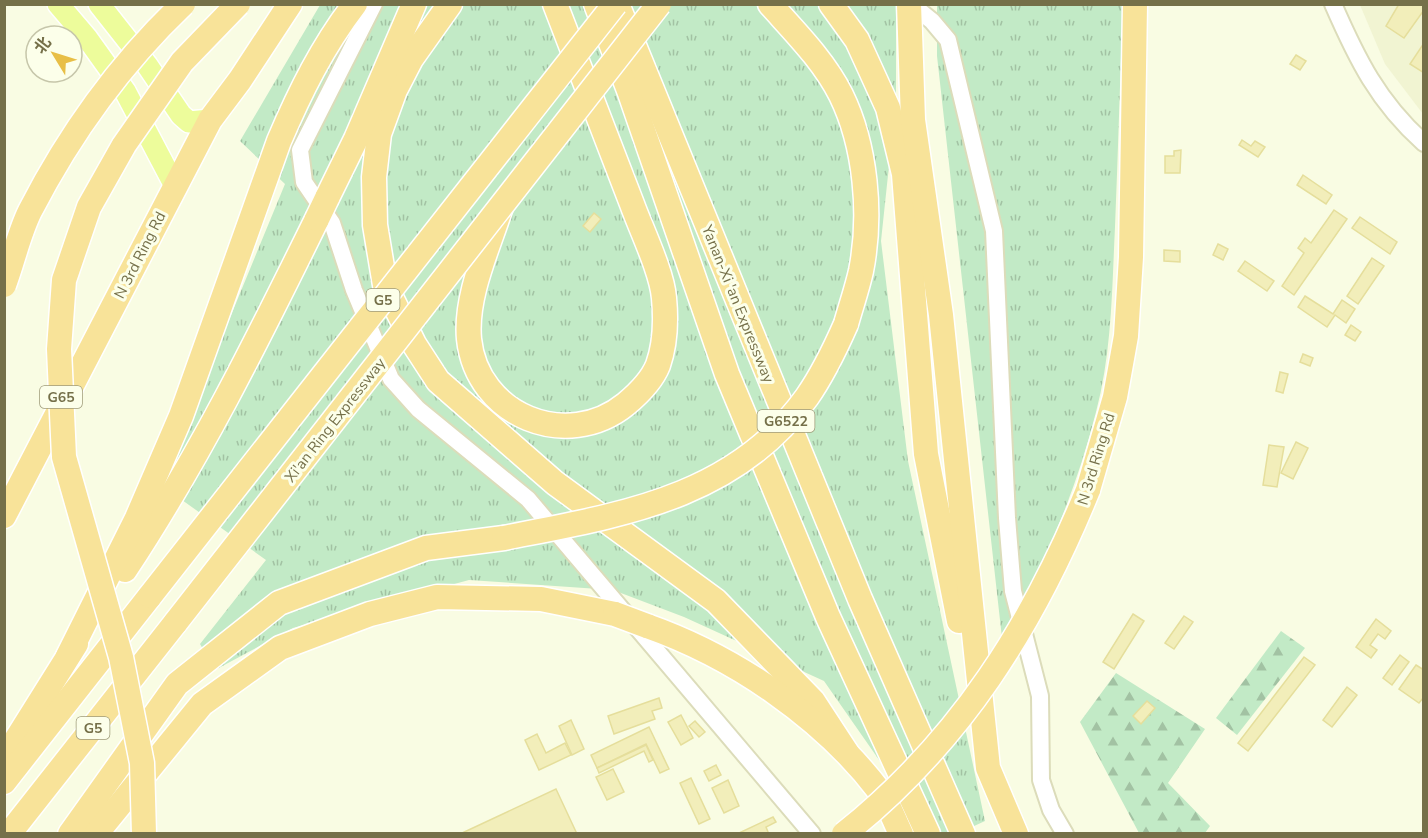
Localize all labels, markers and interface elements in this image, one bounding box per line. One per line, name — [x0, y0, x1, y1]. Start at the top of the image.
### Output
north arrow — [24, 24, 84, 84]
text: 北 — [29, 32, 57, 58]
street label: N 3rd Ring Rd — [109, 208, 171, 302]
street label: Yanan-Xi 'an Expressway — [697, 221, 779, 386]
road number: G5 — [366, 289, 400, 311]
street label: Xi'an Ring Expressway — [280, 354, 390, 486]
road number: G65 — [40, 386, 82, 408]
road number: G6522 — [758, 410, 814, 432]
street label: N 3rd Ring Rd — [1073, 411, 1119, 507]
road number: G5 — [76, 717, 110, 739]

